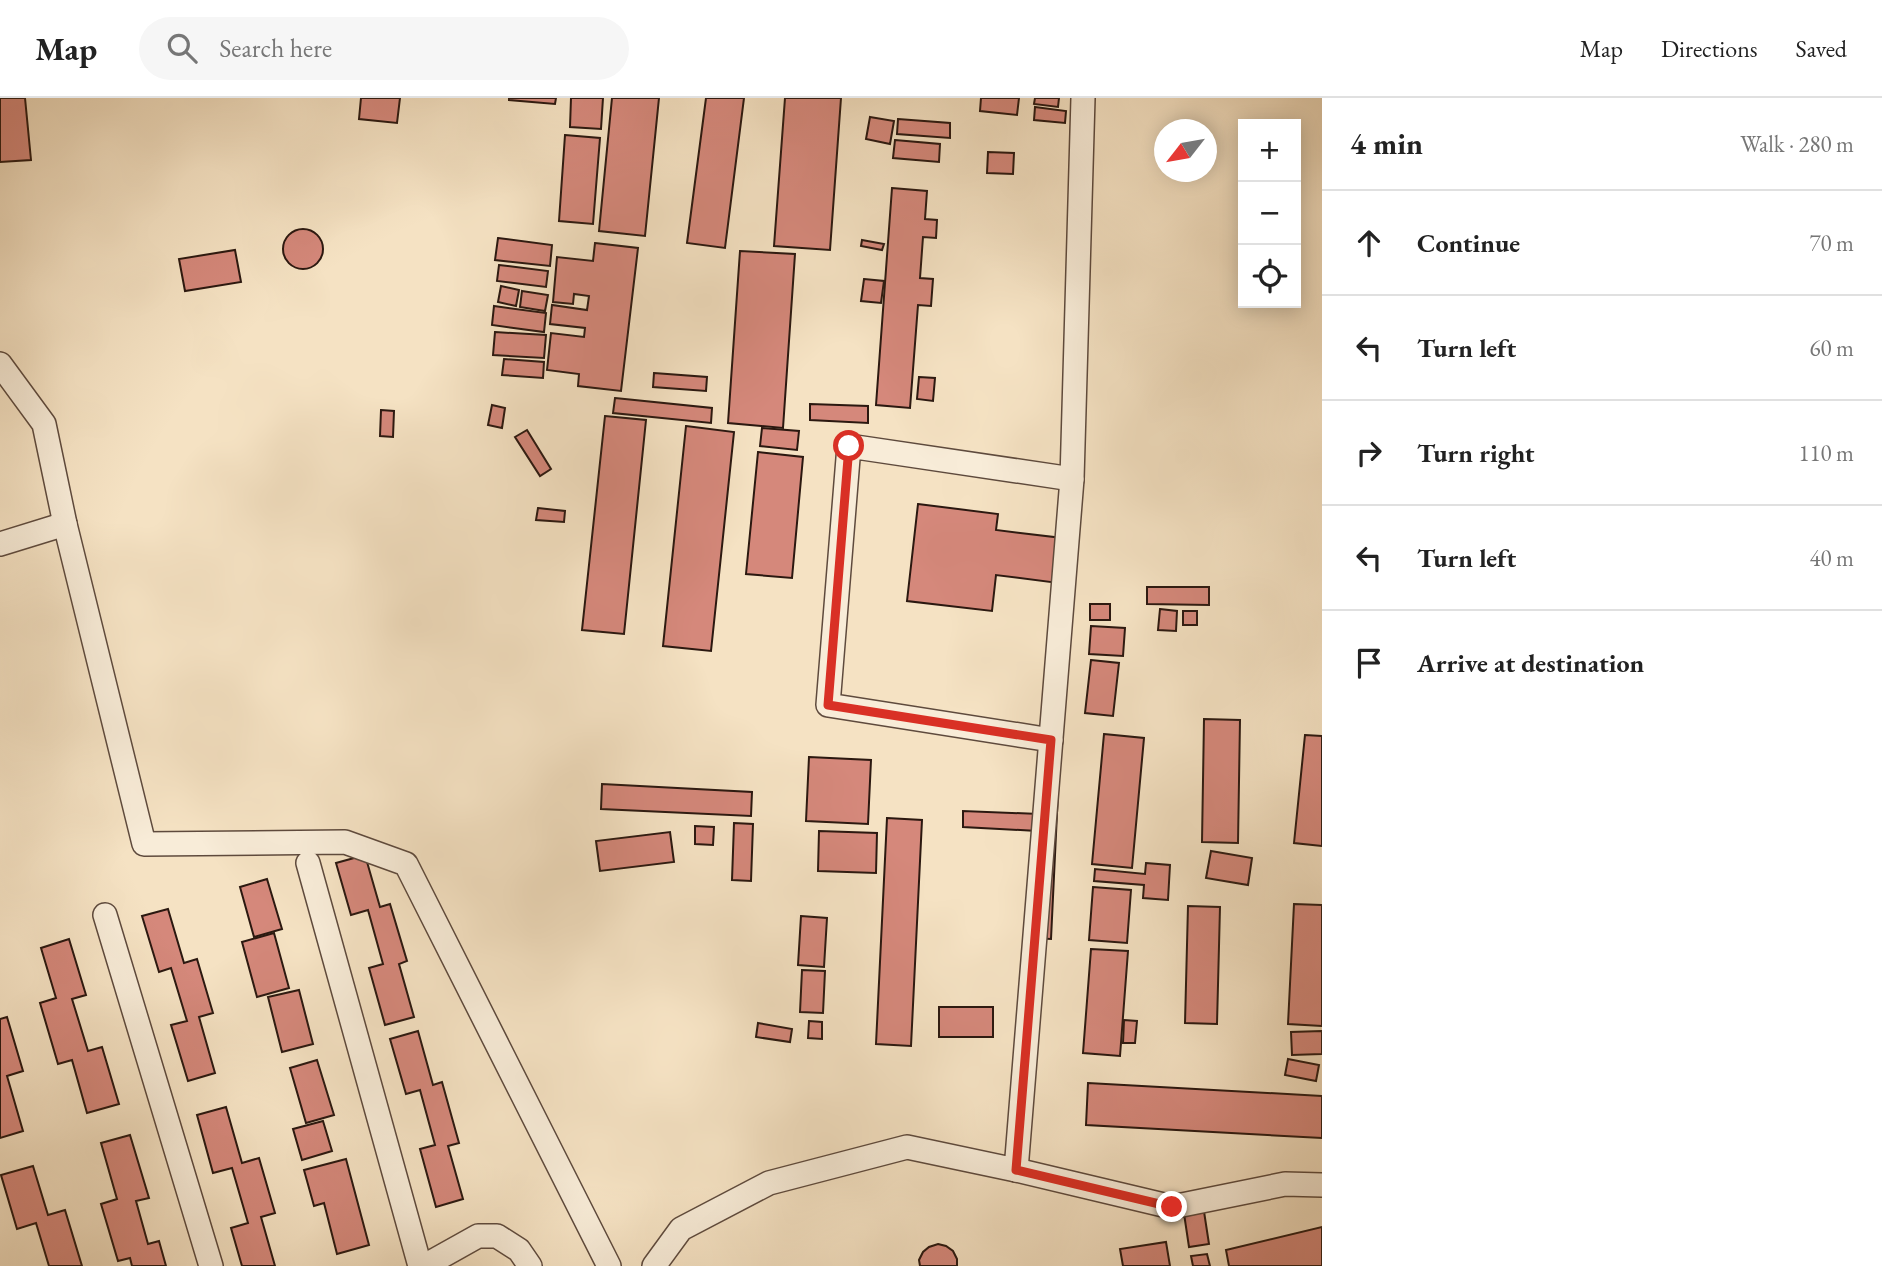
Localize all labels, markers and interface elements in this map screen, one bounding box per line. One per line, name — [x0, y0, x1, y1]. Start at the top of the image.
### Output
search box — [139, 17, 629, 80]
text: Map — [35, 27, 97, 70]
icon: search — [163, 29, 201, 67]
text: Search here — [219, 31, 332, 65]
text: Map — [1580, 33, 1623, 64]
text: Directions — [1661, 33, 1758, 64]
text: Saved — [1796, 33, 1847, 64]
north arrow — [1154, 119, 1217, 182]
map controls — [1238, 119, 1301, 308]
button: + — [1238, 119, 1301, 182]
text: 4 min — [1350, 124, 1423, 163]
text: Walk · 280 m — [1740, 129, 1854, 159]
button: − — [1238, 182, 1301, 245]
icon: ahead — [1350, 224, 1388, 262]
text: Continue — [1417, 226, 1520, 260]
text: 70 m — [1809, 228, 1854, 258]
button: locate — [1238, 245, 1301, 308]
icon: left — [1350, 329, 1388, 367]
text: Turn left — [1417, 331, 1516, 365]
text: 60 m — [1809, 333, 1854, 363]
route start — [833, 430, 864, 461]
icon: right — [1350, 434, 1388, 472]
text: Turn right — [1417, 436, 1535, 470]
text: 110 m — [1798, 438, 1854, 468]
icon: left — [1350, 539, 1388, 577]
text: Turn left — [1417, 541, 1516, 575]
text: 40 m — [1809, 543, 1854, 573]
icon: arrive — [1350, 644, 1388, 682]
text: Arrive at destination — [1417, 646, 1644, 680]
route end — [1156, 1191, 1187, 1222]

